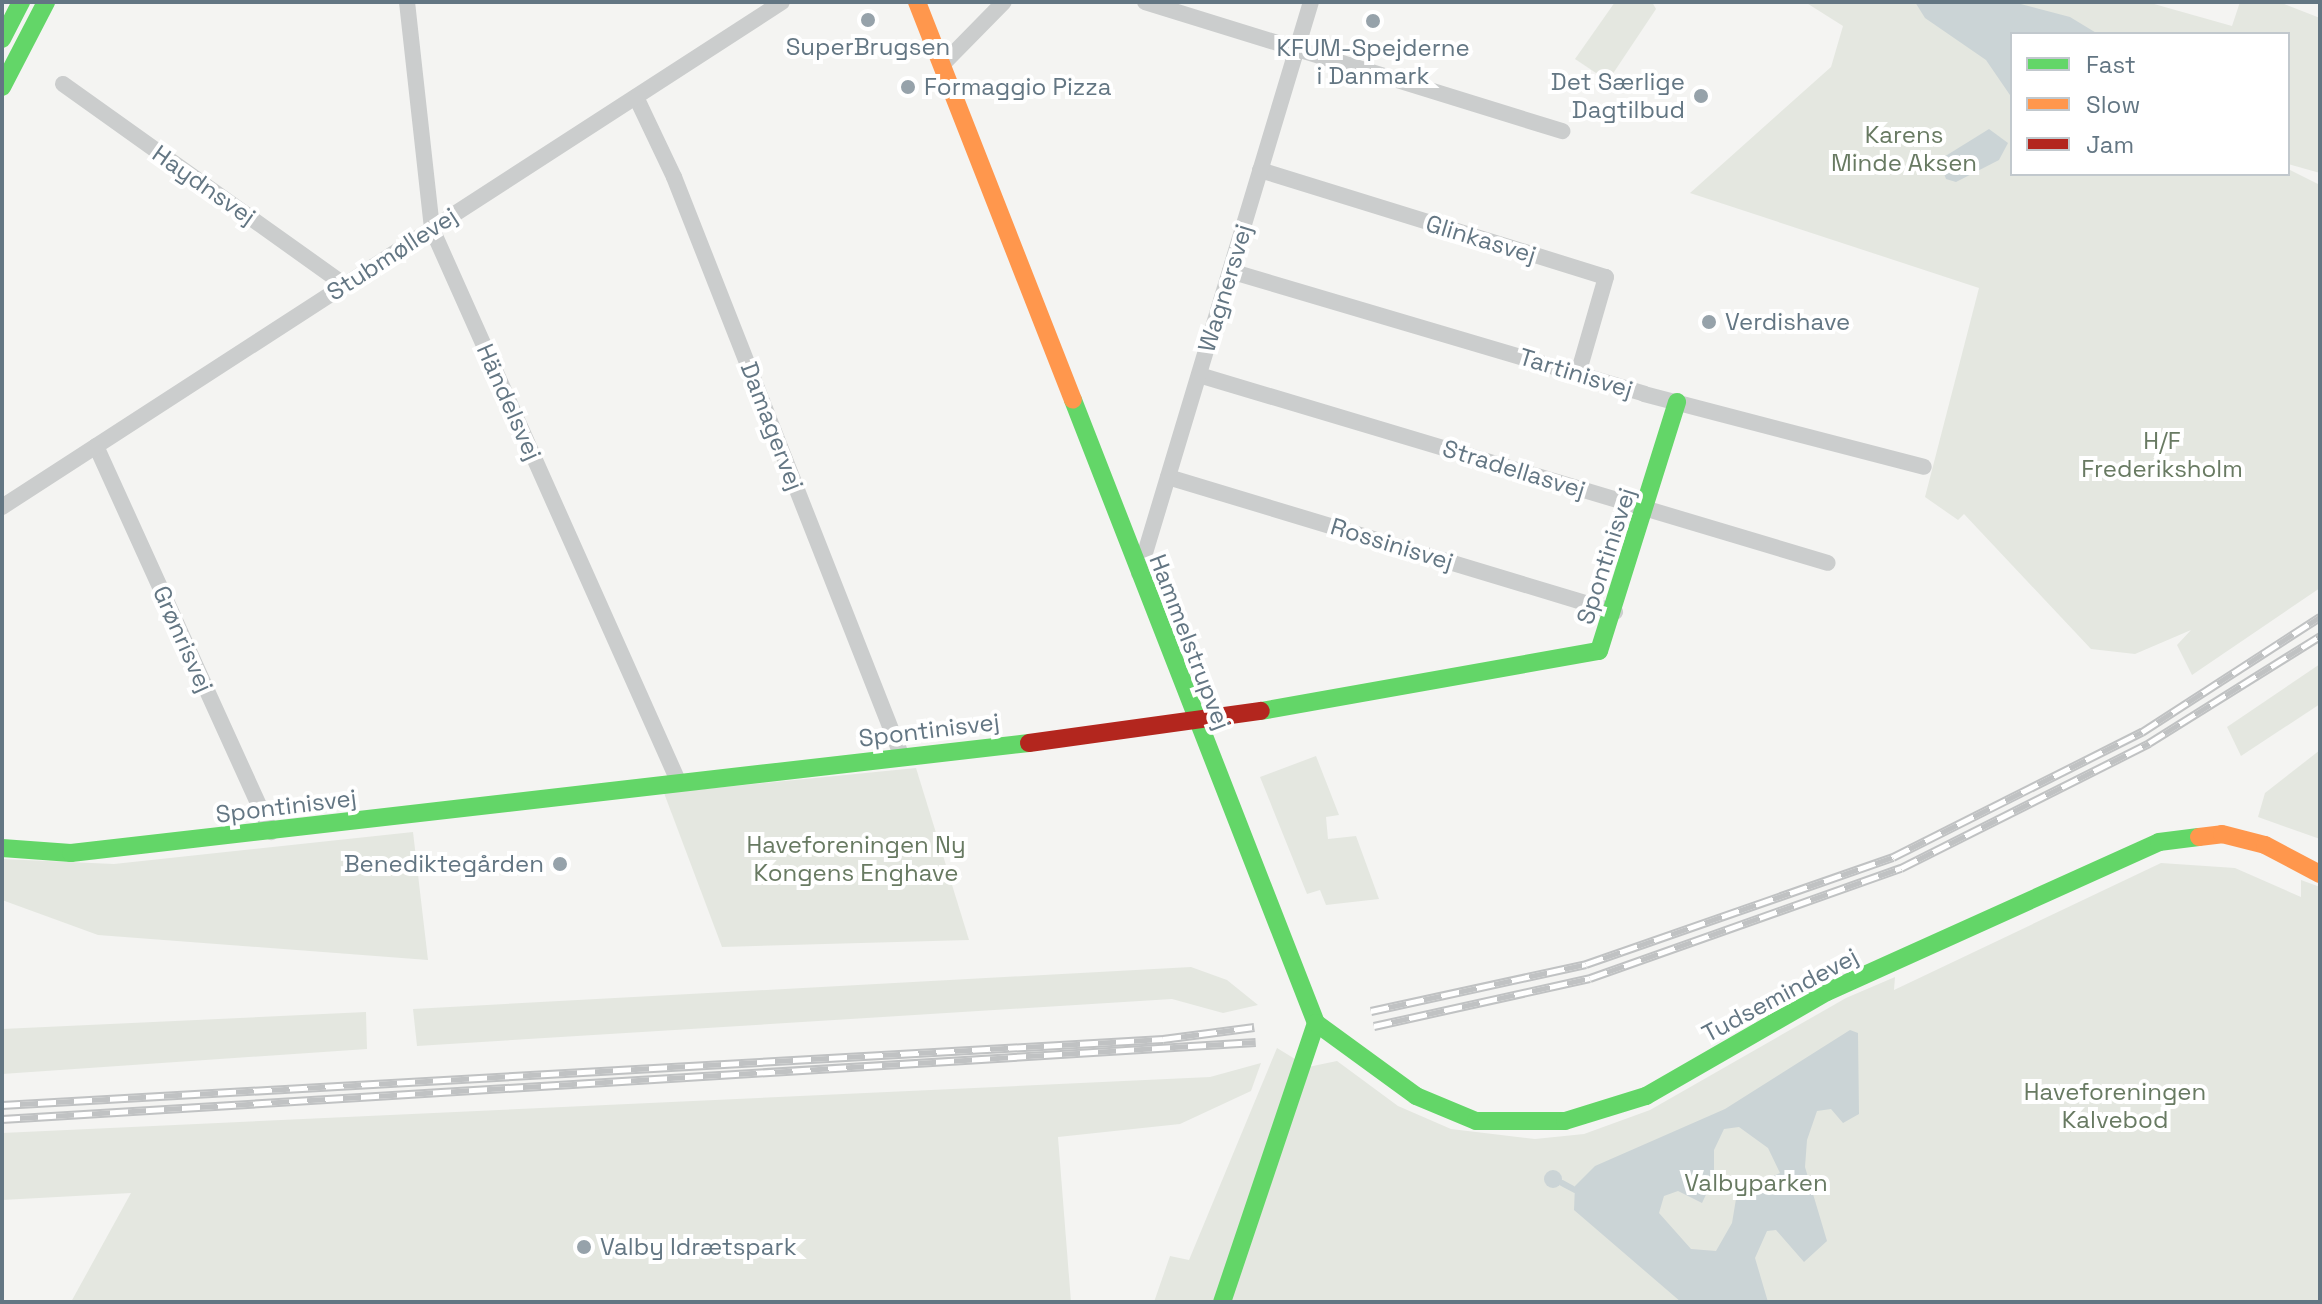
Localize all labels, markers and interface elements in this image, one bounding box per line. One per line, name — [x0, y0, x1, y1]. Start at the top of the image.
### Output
marker: SuperBrugsen — [859, 11, 877, 29]
marker: KFUM-Spejderne i Danmark — [1364, 12, 1382, 30]
legend — [2010, 32, 2290, 176]
place label: SuperBrugsen — [786, 33, 950, 61]
place label: KFUM-Spejderne i Danmark — [1276, 34, 1470, 90]
text: Fast — [2086, 49, 2136, 80]
place label: Det Særlige Dagtilbud — [1551, 68, 1685, 124]
place label: Formaggio Pizza — [924, 73, 1112, 101]
marker: Formaggio Pizza — [899, 78, 917, 96]
marker: Det Særlige Dagtilbud — [1692, 87, 1710, 105]
text: Slow — [2086, 89, 2140, 120]
park label: Karens Minde Aksen — [1831, 121, 1977, 177]
text: Jam — [2086, 129, 2134, 160]
street label: Haydnsvej — [147, 139, 261, 231]
street label: Stubmøllevej — [321, 201, 463, 307]
street label: Glinkasvej — [1423, 209, 1539, 269]
street label: Wagnersvej — [1192, 221, 1258, 355]
place label: Verdishave — [1725, 308, 1850, 336]
marker: Verdishave — [1700, 313, 1718, 331]
street label: Händelsvej — [471, 339, 547, 465]
street label: Tartinisvej — [1516, 342, 1636, 404]
street label: Damagervej — [734, 358, 810, 494]
park label: H/F Frederiksholm — [2081, 427, 2243, 483]
street label: Stradellasvej — [1439, 434, 1589, 504]
street label: Spontinisvej — [1570, 484, 1642, 628]
street label: Rossinisvej — [1327, 512, 1457, 576]
street label: Hammelstrupvej — [1143, 550, 1237, 734]
street label: Grønrisvej — [147, 581, 219, 697]
street label: Spontinisvej — [857, 707, 1001, 753]
street label: Spontinisvej — [214, 783, 358, 829]
park label: Haveforeningen Ny Kongens Enghave — [746, 831, 966, 887]
place label: Benediktegården — [344, 850, 544, 878]
marker: Benediktegården — [551, 855, 569, 873]
street label: Tudsemindevej — [1697, 942, 1863, 1048]
park label: Haveforeningen Kalvebod — [2024, 1078, 2206, 1134]
park label: Valbyparken — [1684, 1169, 1828, 1197]
place label: Valby Idrætspark — [600, 1233, 797, 1261]
marker: Valby Idrætspark — [575, 1238, 593, 1256]

